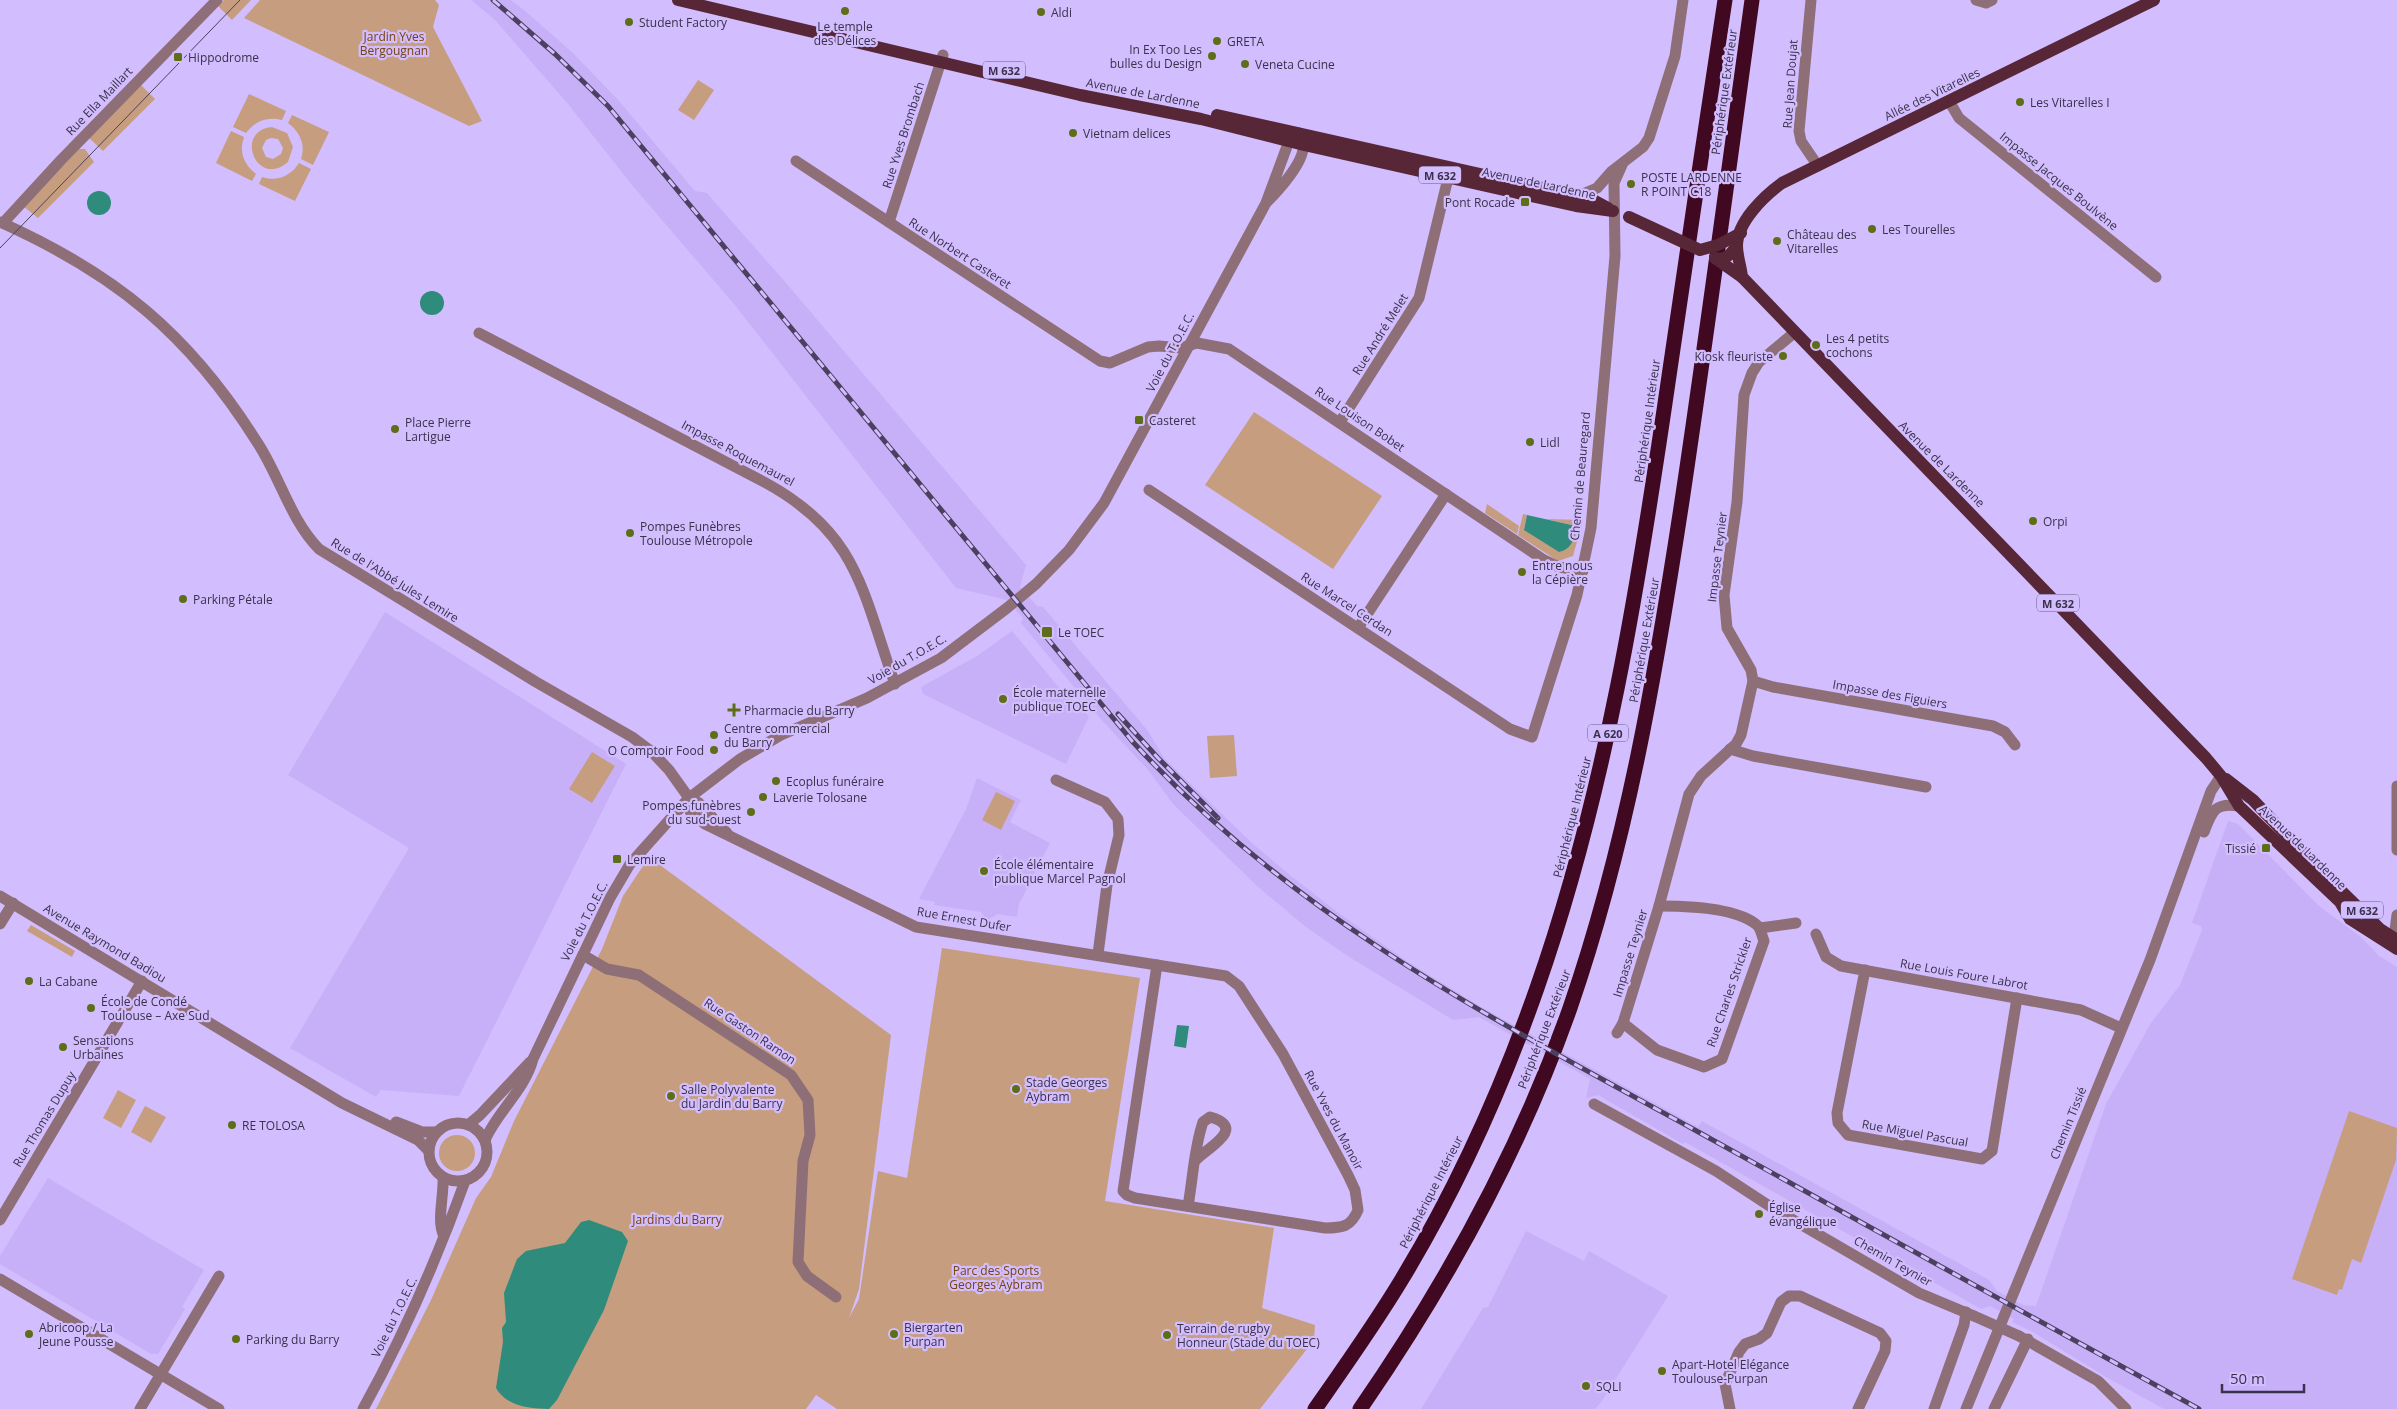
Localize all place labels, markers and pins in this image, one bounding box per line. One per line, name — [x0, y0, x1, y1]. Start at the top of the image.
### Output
place label: Aldi — [1051, 4, 1072, 21]
marker: Le temple des Délices — [839, 5, 851, 17]
marker: Aldi — [1035, 6, 1047, 18]
place label: Student Factory — [639, 14, 728, 31]
marker: Student Factory — [623, 16, 635, 28]
place label: Le temple des Délices — [814, 18, 877, 49]
place label: GRETA — [1227, 33, 1264, 50]
marker: GRETA — [1211, 35, 1223, 47]
place label: In Ex Too Les bulles du Design — [1110, 41, 1202, 72]
place label: Hippodrome — [188, 49, 259, 66]
marker: In Ex Too Les bulles du Design — [1206, 50, 1218, 62]
marker: Hippodrome — [172, 51, 184, 63]
place label: Veneta Cucine — [1255, 56, 1335, 73]
marker: Veneta Cucine — [1239, 58, 1251, 70]
place label: Les Vitarelles I — [2030, 94, 2110, 111]
marker: Les Vitarelles I — [2014, 96, 2026, 108]
place label: Vietnam delices — [1083, 125, 1171, 142]
marker: Vietnam delices — [1067, 127, 1079, 139]
place label: POSTE LARDENNE R POINT C18 — [1641, 169, 1742, 200]
marker: POSTE LARDENNE R POINT C18 — [1625, 178, 1637, 190]
place label: Pont Rocade — [1445, 194, 1515, 211]
marker: Pont Rocade — [1519, 196, 1531, 208]
place label: Les Tourelles — [1882, 221, 1955, 238]
marker: Les Tourelles — [1866, 223, 1878, 235]
place label: Château des Vitarelles — [1787, 226, 1857, 257]
marker: Château des Vitarelles — [1771, 235, 1783, 247]
place label: Les 4 petits cochons — [1826, 330, 1889, 361]
marker: Les 4 petits cochons — [1810, 339, 1822, 351]
place label: Kiosk fleuriste — [1694, 348, 1773, 365]
marker: Kiosk fleuriste — [1777, 350, 1789, 362]
place label: Casteret — [1149, 412, 1196, 429]
place label: Place Pierre Lartigue — [405, 414, 471, 445]
marker: Casteret — [1133, 414, 1145, 426]
marker: Place Pierre Lartigue — [389, 423, 401, 435]
place label: Lidl — [1540, 434, 1560, 451]
marker: Lidl — [1524, 436, 1536, 448]
place label: Orpi — [2043, 513, 2068, 530]
marker: Orpi — [2027, 515, 2039, 527]
place label: Pompes Funèbres Toulouse Métropole — [640, 518, 753, 549]
marker: Pompes Funèbres Toulouse Métropole — [624, 527, 636, 539]
place label: Entre nous la Cépière — [1532, 557, 1593, 588]
marker: Entre nous la Cépière — [1516, 566, 1528, 578]
place label: Parking Pétale — [193, 591, 273, 608]
marker: Parking Pétale — [177, 593, 189, 605]
place label: Le TOEC — [1058, 624, 1105, 641]
marker: Le TOEC — [1040, 625, 1054, 639]
place label: École maternelle publique TOEC — [1013, 684, 1106, 715]
marker: École maternelle publique TOEC — [997, 693, 1009, 705]
place label: Pharmacie du Barry — [744, 702, 856, 719]
marker: Pharmacie du Barry — [728, 704, 740, 716]
place label: Centre commercial du Barry — [724, 720, 830, 751]
marker: Centre commercial du Barry — [708, 729, 720, 741]
place label: O Comptoir Food — [608, 742, 704, 759]
marker: O Comptoir Food — [708, 744, 720, 756]
place label: Ecoplus funéraire — [786, 773, 884, 790]
marker: Ecoplus funéraire — [770, 775, 782, 787]
place label: Laverie Tolosane — [773, 789, 867, 806]
marker: Laverie Tolosane — [757, 791, 769, 803]
place label: Pompes funèbres du sud-ouest — [642, 797, 741, 828]
marker: Pompes funèbres du sud-ouest — [745, 806, 757, 818]
place label: Tissié — [2225, 840, 2256, 857]
marker: Tissié — [2260, 842, 2272, 854]
place label: Lemire — [627, 851, 666, 868]
marker: Lemire — [611, 853, 623, 865]
place label: École élémentaire publique Marcel Pagnol — [994, 856, 1126, 887]
marker: École élémentaire publique Marcel Pagnol — [978, 865, 990, 877]
place label: La Cabane — [39, 973, 98, 990]
marker: La Cabane — [23, 975, 35, 987]
place label: École de Condé Toulouse – Axe Sud — [101, 993, 210, 1024]
marker: École de Condé Toulouse – Axe Sud — [85, 1002, 97, 1014]
place label: Sensations Urbaines — [73, 1032, 134, 1063]
marker: Sensations Urbaines — [57, 1041, 69, 1053]
place label: Stade Georges Aybram — [1026, 1074, 1108, 1105]
place label: Salle Polyvalente du Jardin du Barry — [681, 1081, 784, 1112]
marker: Stade Georges Aybram — [1010, 1083, 1022, 1095]
marker: Salle Polyvalente du Jardin du Barry — [665, 1090, 677, 1102]
place label: RE TOLOSA — [242, 1117, 305, 1134]
marker: RE TOLOSA — [226, 1119, 238, 1131]
place label: Église évangélique — [1769, 1199, 1837, 1230]
marker: Église évangélique — [1753, 1208, 1765, 1220]
place label: Abricoop / La Jeune Pousse — [38, 1319, 114, 1350]
place label: Biergarten Purpan — [904, 1319, 963, 1350]
place label: Terrain de rugby Honneur (Stade du TOEC) — [1177, 1320, 1320, 1351]
marker: Abricoop / La Jeune Pousse — [23, 1328, 35, 1340]
marker: Biergarten Purpan — [888, 1328, 900, 1340]
marker: Terrain de rugby Honneur (Stade du TOEC) — [1161, 1329, 1173, 1341]
place label: Parking du Barry — [246, 1331, 340, 1348]
marker: Parking du Barry — [230, 1333, 242, 1345]
place label: Apart-Hotel Elégance Toulouse-Purpan — [1672, 1356, 1790, 1387]
marker: Apart-Hotel Elégance Toulouse-Purpan — [1656, 1365, 1668, 1377]
place label: SQLI — [1596, 1378, 1622, 1395]
marker: SQLI — [1580, 1380, 1592, 1392]

